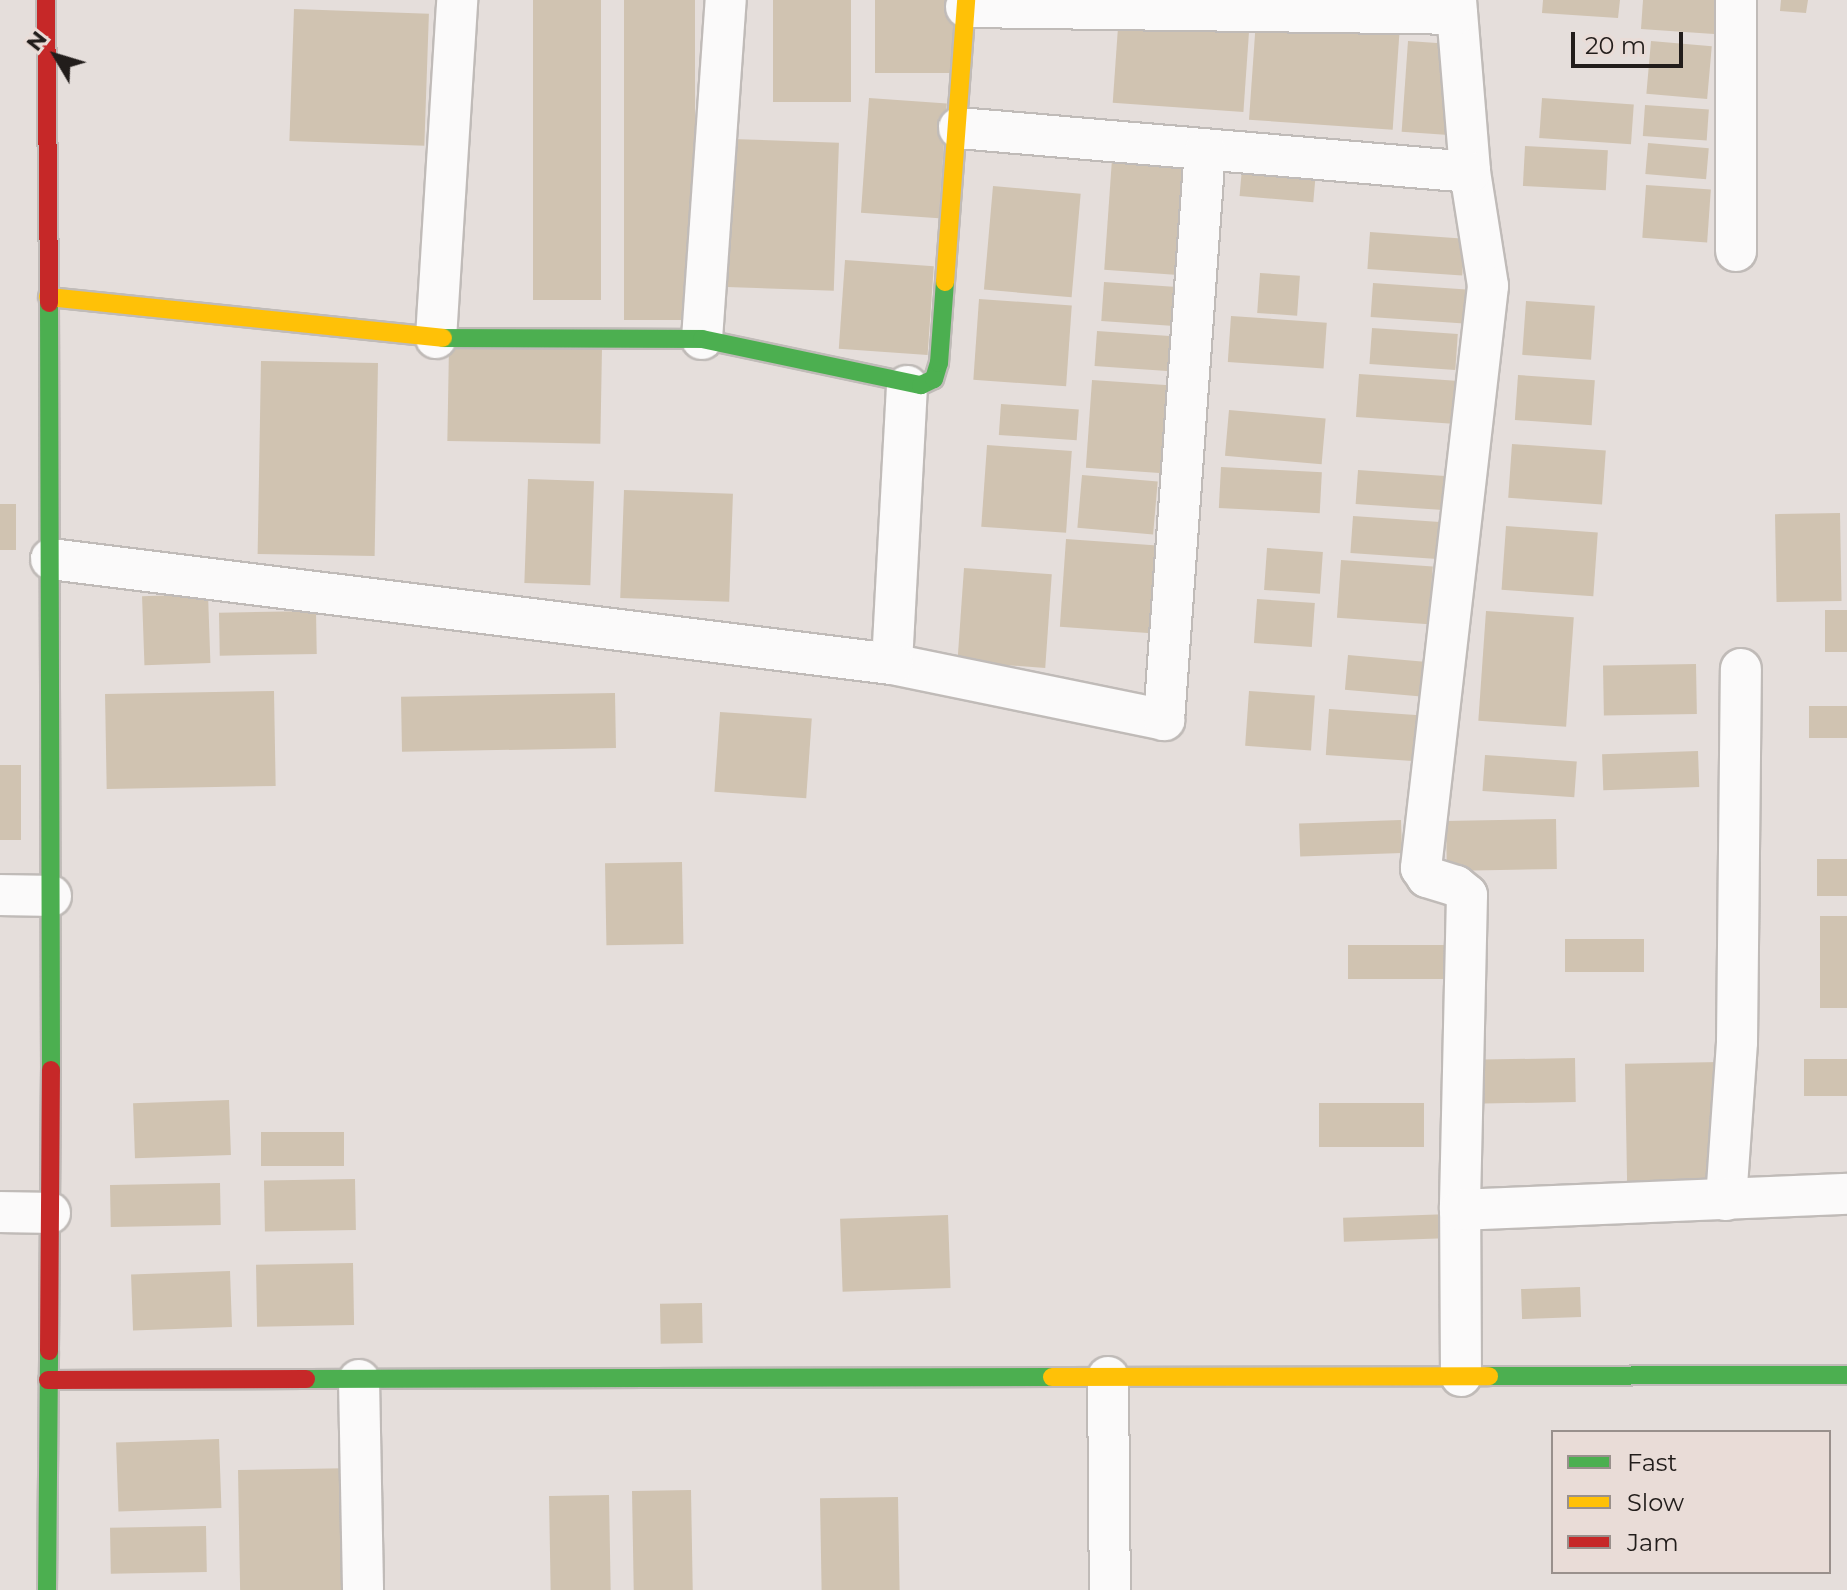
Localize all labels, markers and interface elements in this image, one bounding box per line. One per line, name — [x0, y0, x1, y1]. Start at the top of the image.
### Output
north arrow — [16, 16, 96, 96]
scale bar — [1575, 16, 1687, 66]
text: N — [21, 26, 53, 56]
text: 20 m — [1585, 31, 1646, 60]
legend — [1551, 1430, 1831, 1574]
text: Fast — [1627, 1448, 1677, 1477]
text: Slow — [1627, 1488, 1684, 1517]
text: Jam — [1627, 1528, 1679, 1557]

